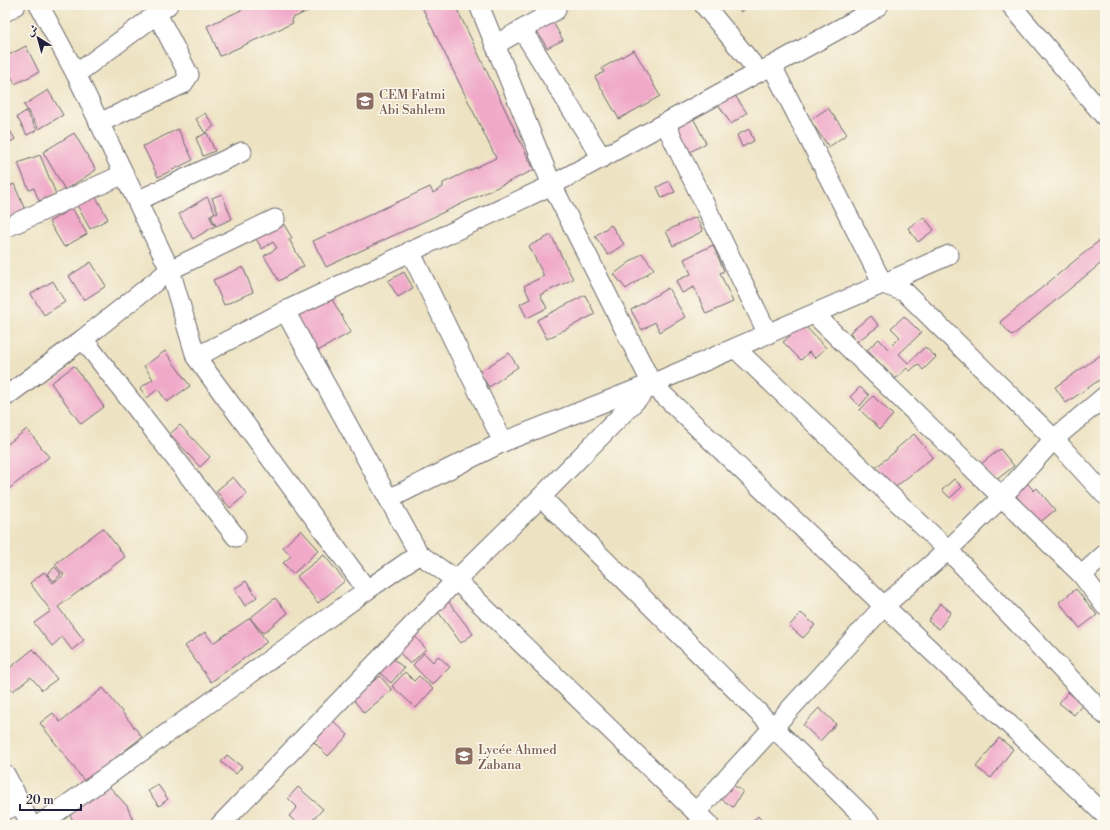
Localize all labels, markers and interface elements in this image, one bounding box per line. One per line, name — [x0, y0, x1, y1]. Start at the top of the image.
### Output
north arrow — [18, 18, 58, 58]
text: ش — [24, 22, 41, 40]
place label: CEM Fatmi Abi Sahlem — [378, 87, 446, 118]
school or university icon: CEM Fatmi Abi Sahlem — [354, 90, 376, 112]
place label: Lycée Ahmed Zabana — [478, 742, 557, 773]
school or university icon: Lycée Ahmed Zabana — [453, 745, 475, 767]
scale bar — [20, 786, 81, 812]
text: 20 m — [26, 793, 54, 808]

